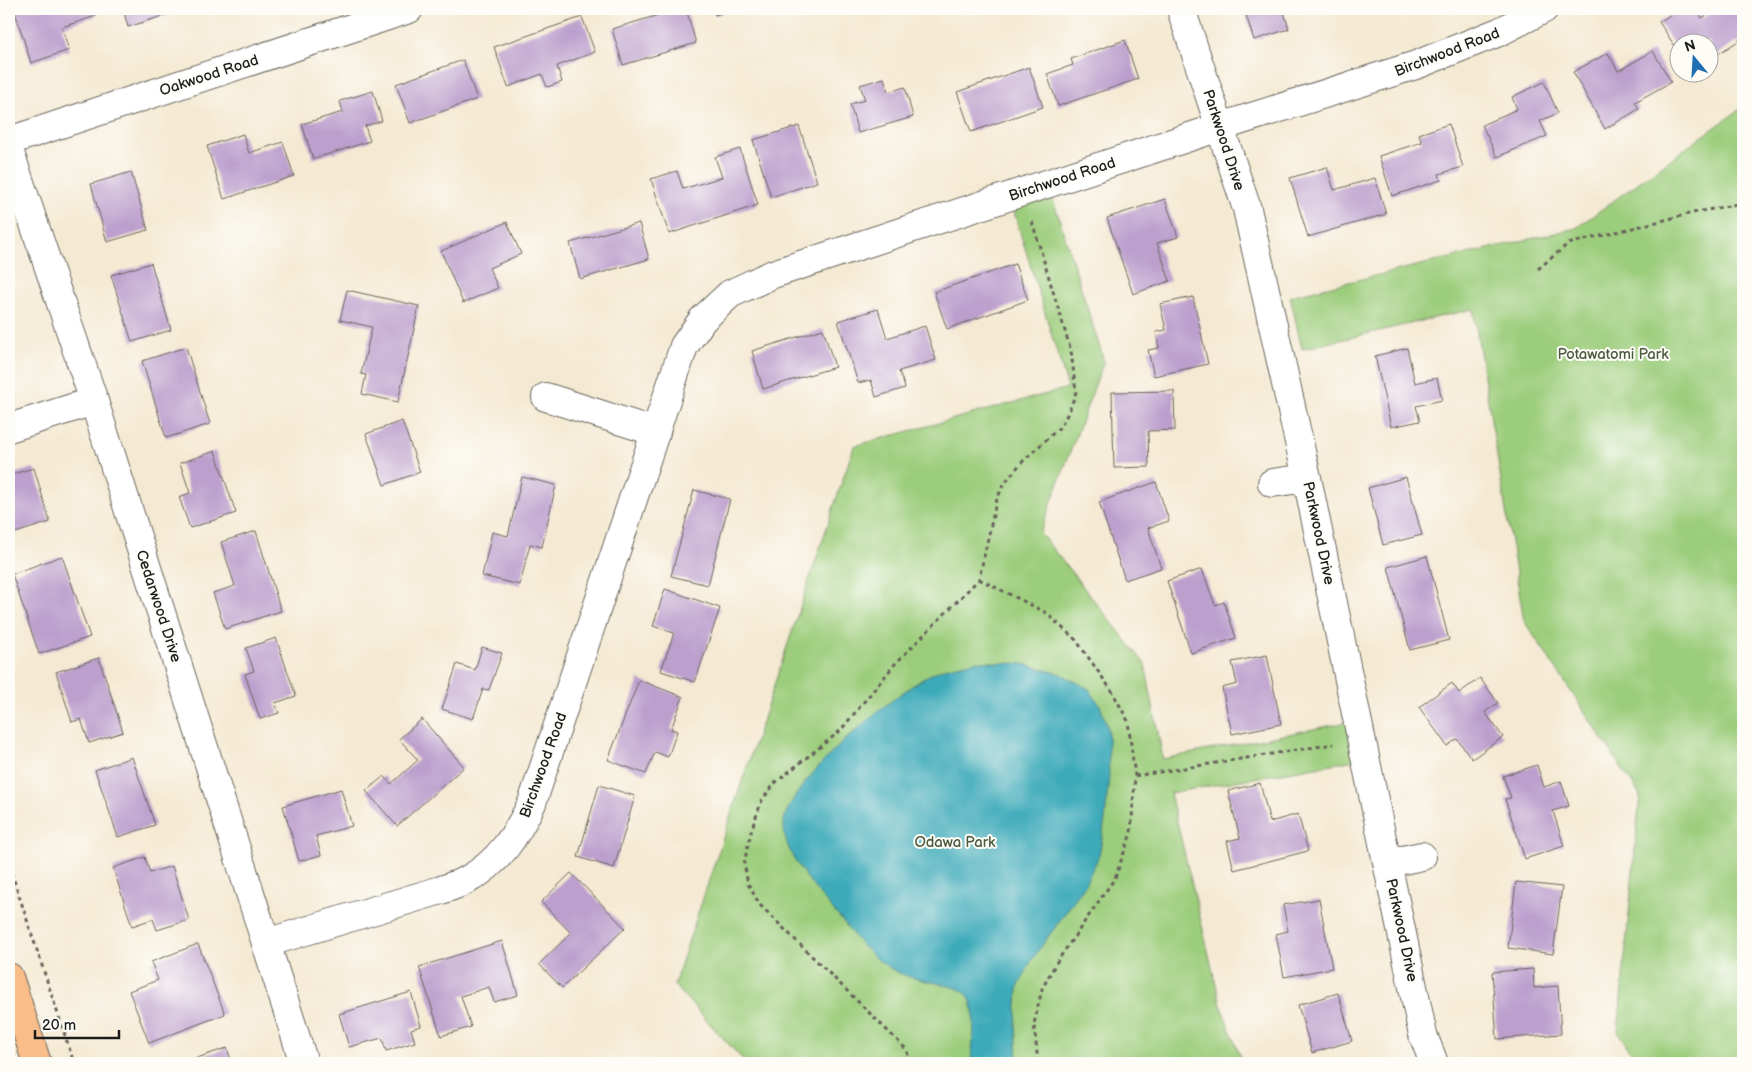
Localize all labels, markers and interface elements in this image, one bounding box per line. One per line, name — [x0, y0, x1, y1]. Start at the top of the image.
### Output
street label: Birchwood Road — [1392, 24, 1502, 81]
north arrow — [1670, 32, 1720, 82]
text: N — [1683, 36, 1698, 56]
street label: Oakwood Road — [157, 51, 261, 100]
street label: Parkwood Drive — [1198, 87, 1249, 193]
street label: Birchwood Road — [1006, 153, 1118, 206]
park label: Potawatomi Park — [1557, 345, 1669, 364]
street label: Parkwood Drive — [1298, 480, 1339, 587]
street label: Cedarwood Drive — [131, 548, 186, 665]
street label: Birchwood Road — [516, 710, 571, 821]
park label: Odawa Park — [915, 833, 996, 852]
street label: Parkwood Drive — [1381, 877, 1422, 984]
scale bar — [35, 1007, 119, 1039]
text: 20 m — [42, 1016, 76, 1035]

